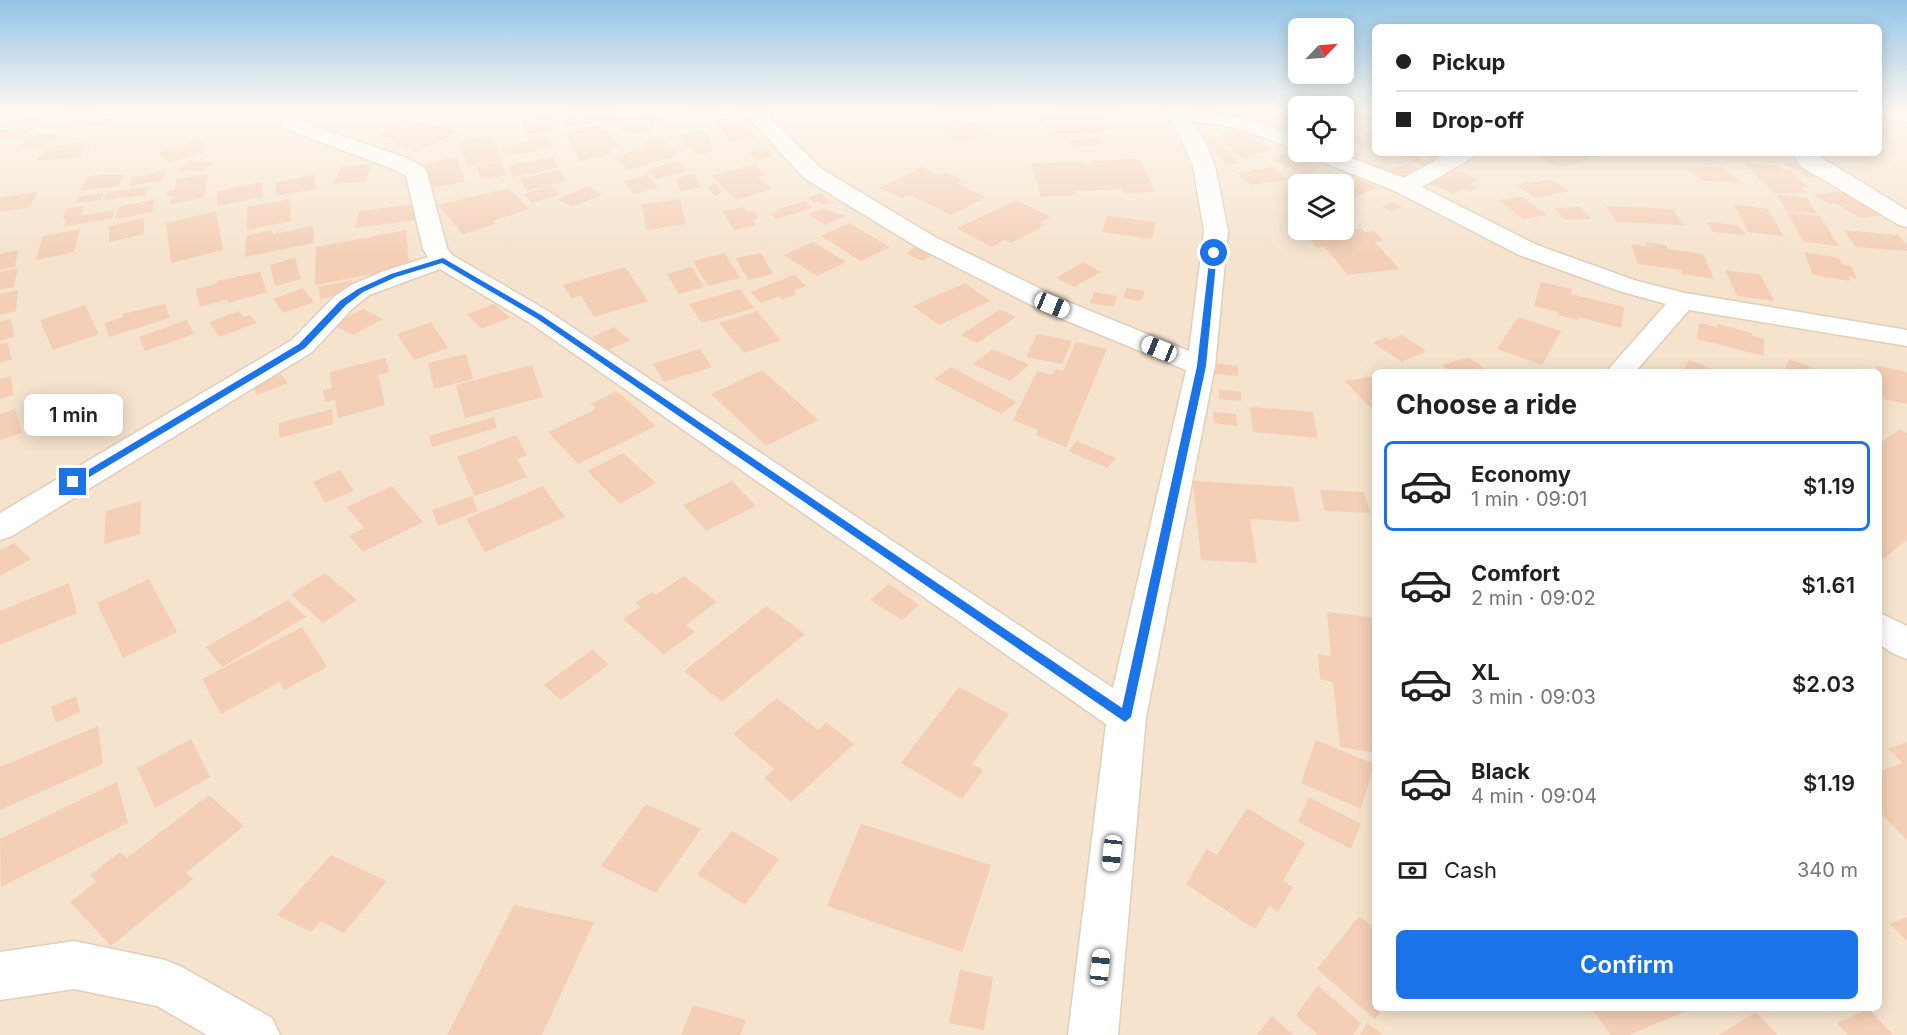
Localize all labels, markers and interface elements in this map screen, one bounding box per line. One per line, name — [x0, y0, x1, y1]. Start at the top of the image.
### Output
north arrow — [1288, 18, 1354, 84]
map controls — [1288, 18, 1354, 240]
text: Pickup — [1432, 49, 1506, 75]
button: locate — [1288, 96, 1354, 162]
text: Drop-off — [1432, 107, 1524, 133]
button: layers — [1288, 174, 1354, 240]
route start — [1200, 239, 1227, 266]
car — [1032, 290, 1072, 320]
car — [1139, 334, 1179, 364]
text: Choose a ride — [1396, 388, 1577, 421]
callout: 1 min — [23, 395, 122, 437]
text: 1 min — [49, 403, 98, 427]
icon: car — [1399, 459, 1453, 513]
text: Economy — [1471, 461, 1571, 487]
route end — [59, 468, 86, 495]
text: $1.19 — [1803, 473, 1855, 499]
text: 1 min · 09:01 — [1471, 487, 1587, 511]
icon: car — [1399, 558, 1453, 612]
text: Comfort — [1471, 560, 1560, 586]
text: $1.61 — [1802, 572, 1855, 598]
text: 2 min · 09:02 — [1471, 586, 1596, 610]
icon: car — [1399, 657, 1453, 711]
text: XL — [1471, 659, 1500, 685]
text: $2.03 — [1792, 671, 1855, 697]
text: 3 min · 09:03 — [1471, 685, 1596, 709]
icon: car — [1399, 756, 1453, 810]
text: Black — [1471, 758, 1530, 784]
text: $1.19 — [1803, 770, 1855, 796]
text: 4 min · 09:04 — [1471, 784, 1597, 808]
car — [1101, 834, 1123, 872]
icon: cash — [1396, 854, 1429, 887]
text: Cash — [1444, 857, 1497, 883]
text: 340 m — [1797, 858, 1858, 882]
button: Confirm — [1396, 930, 1858, 999]
car — [1089, 948, 1111, 986]

